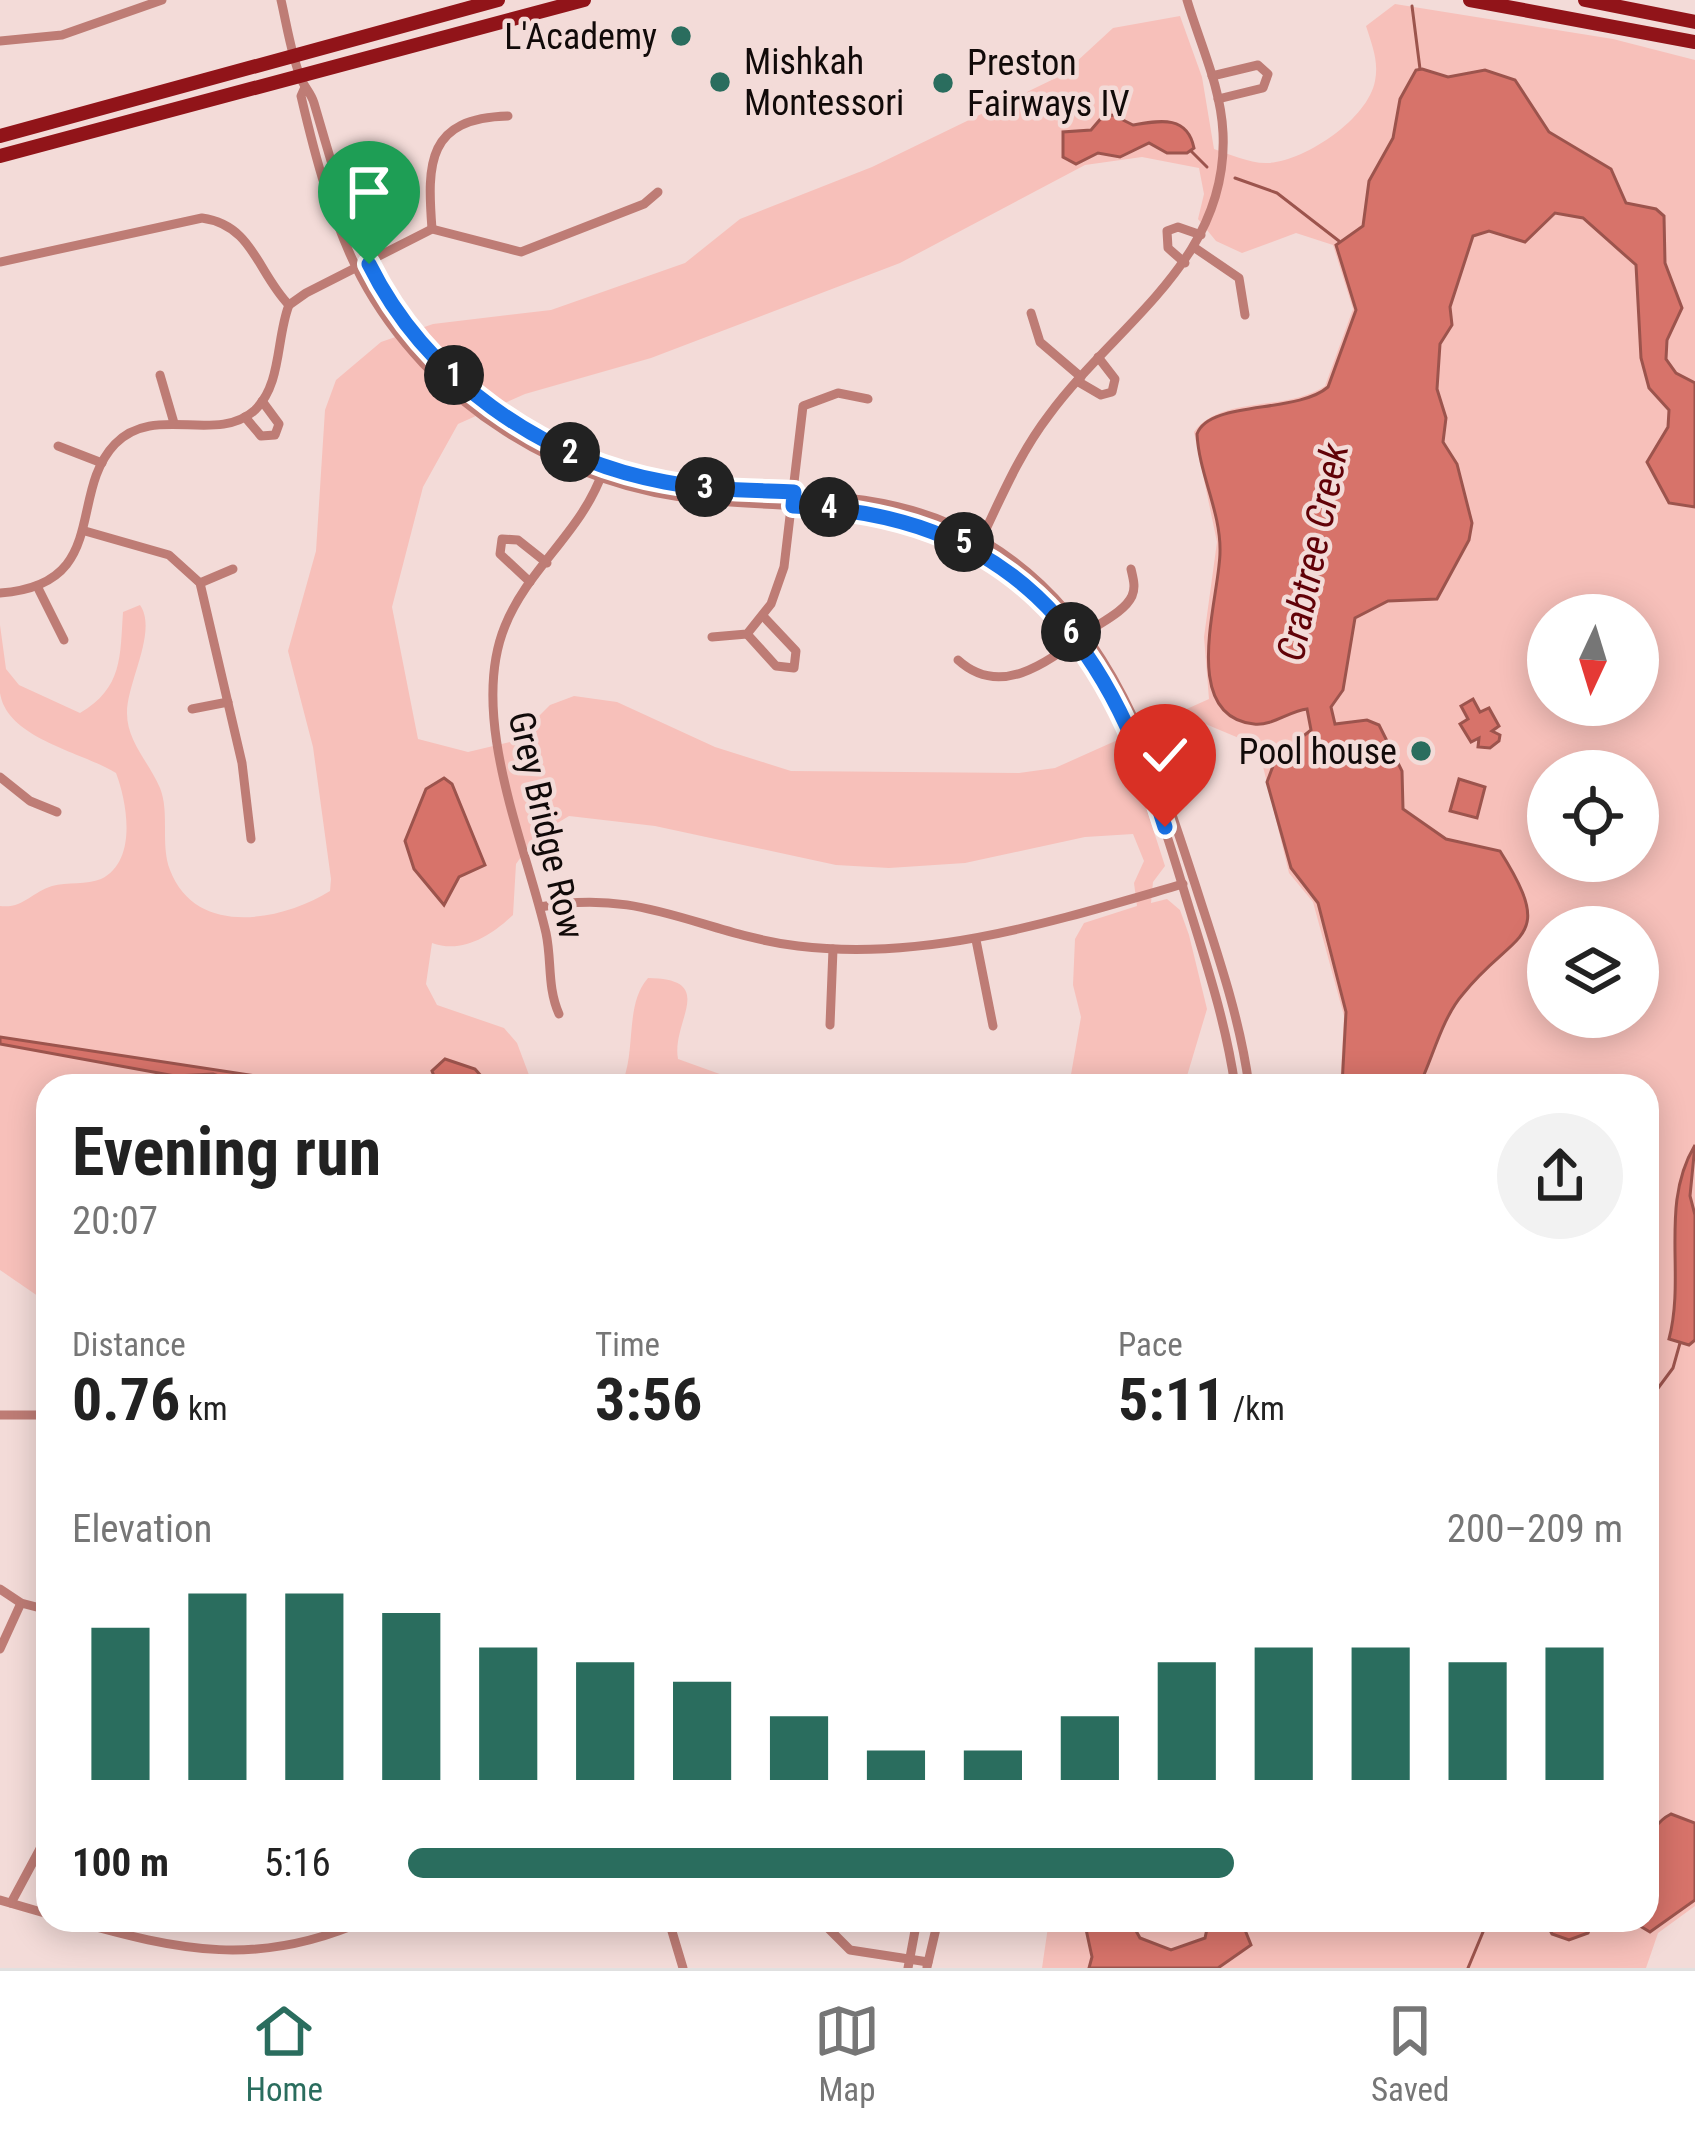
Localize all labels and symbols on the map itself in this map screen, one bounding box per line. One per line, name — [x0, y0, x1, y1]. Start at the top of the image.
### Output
place label: L'Academy — [504, 16, 657, 58]
marker: L'Academy — [668, 23, 694, 49]
place label: Mishkah Montessori — [744, 41, 904, 124]
place label: Preston Fairways IV — [967, 42, 1130, 125]
marker: Mishkah Montessori — [707, 69, 733, 95]
marker: Preston Fairways IV — [930, 70, 956, 96]
pin — [318, 141, 420, 264]
pin: 1 — [424, 345, 484, 405]
pin: 2 — [540, 422, 600, 482]
water label: Crabtree Creek — [1268, 439, 1359, 665]
pin: 3 — [675, 457, 735, 517]
pin: 4 — [799, 477, 859, 537]
pin: 5 — [934, 512, 994, 572]
north arrow — [1527, 594, 1659, 726]
pin: 6 — [1041, 602, 1101, 662]
pin — [1114, 704, 1216, 827]
street label: Grey Bridge Row — [499, 707, 593, 943]
place label: Pool house — [1238, 731, 1397, 773]
marker: Pool house — [1408, 738, 1434, 764]

